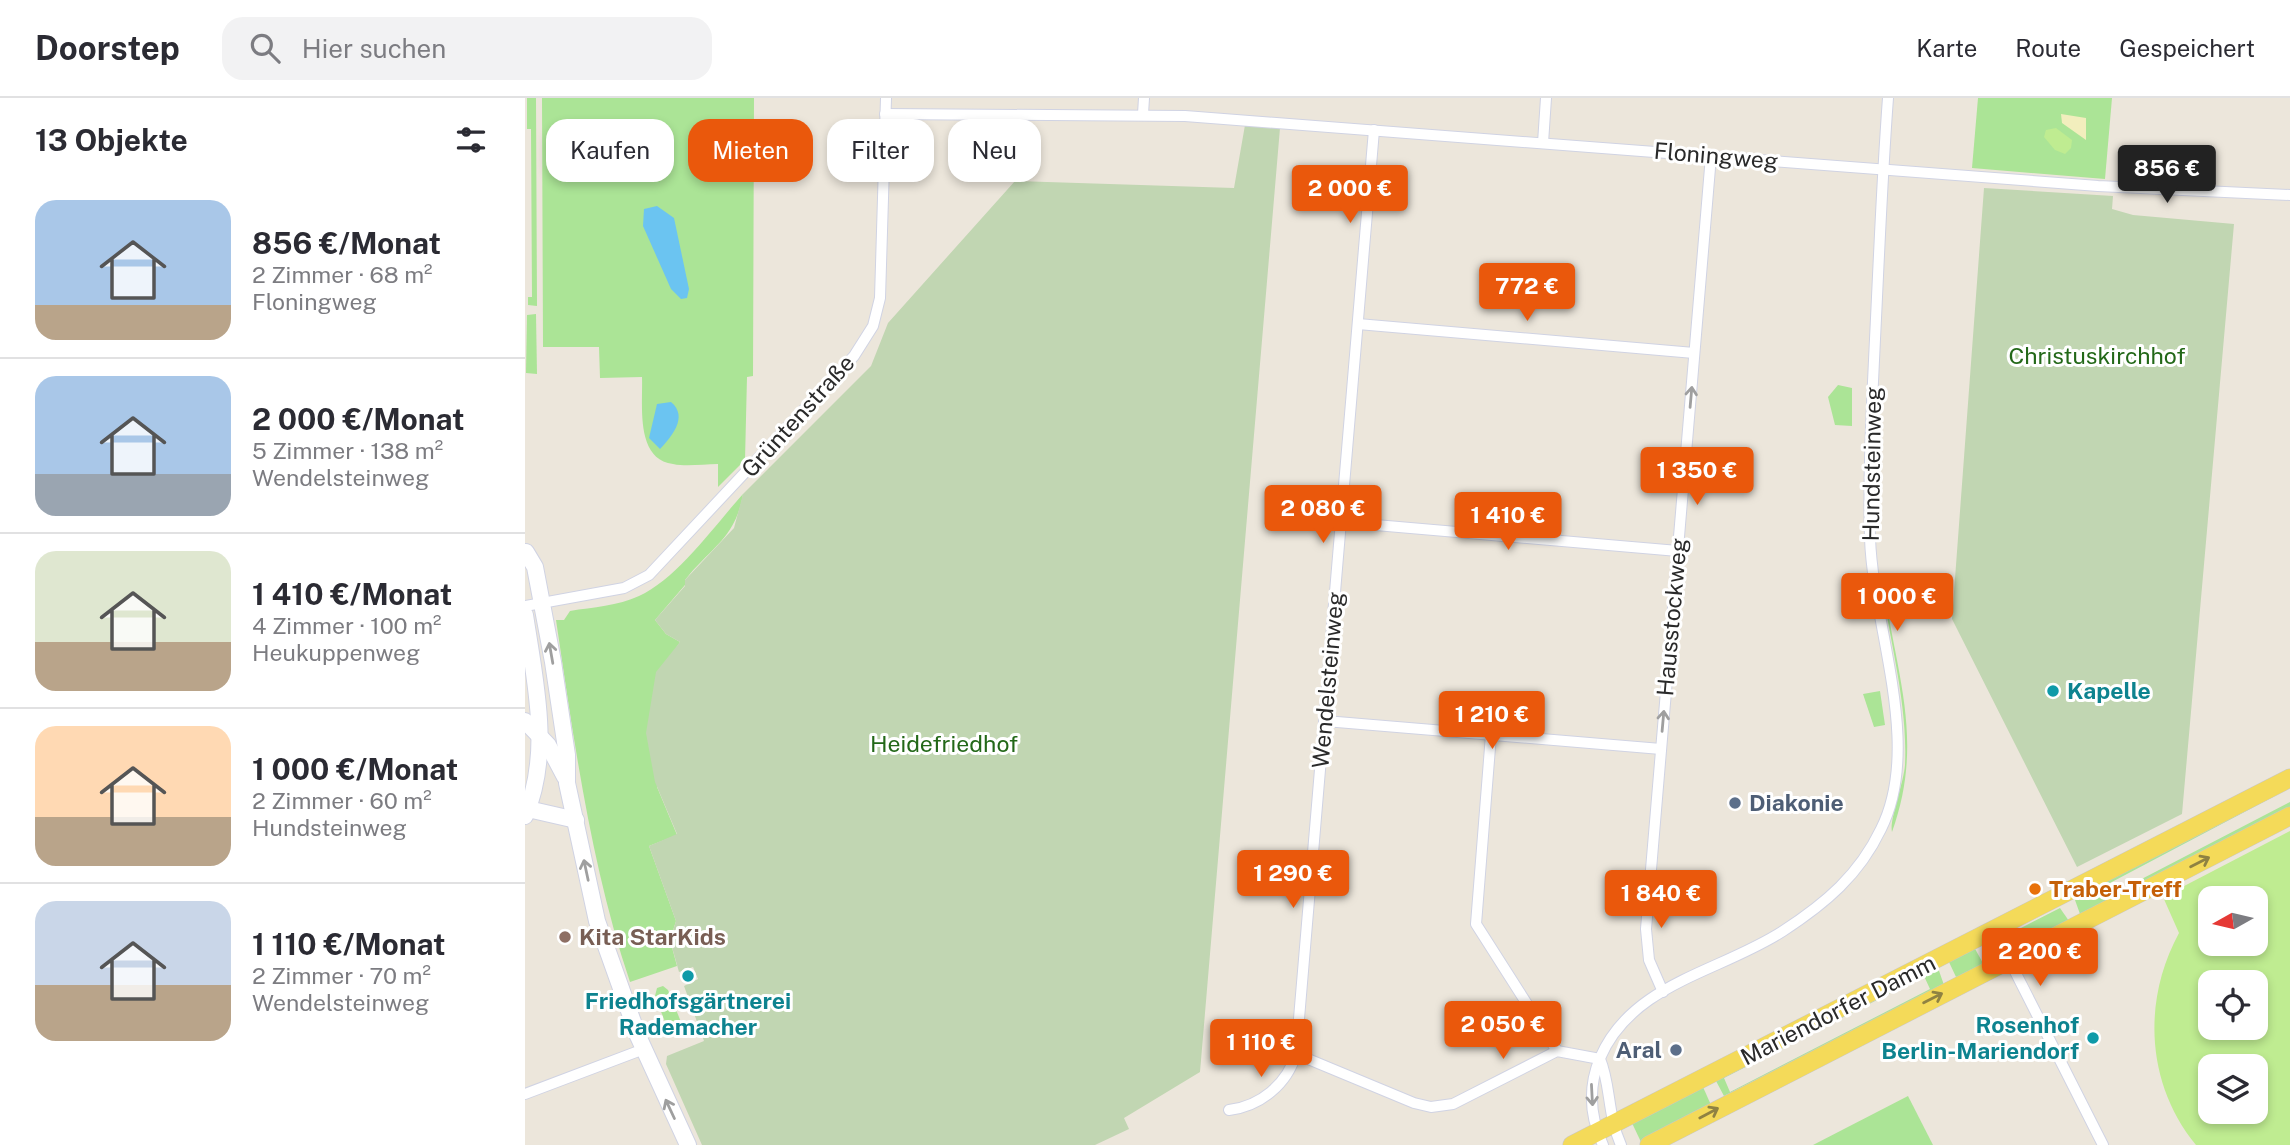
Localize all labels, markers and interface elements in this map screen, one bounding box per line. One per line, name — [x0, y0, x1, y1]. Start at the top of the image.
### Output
search box — [222, 17, 712, 80]
text: Doorstep — [35, 29, 180, 67]
icon: search — [246, 29, 284, 67]
text: Hier suchen — [302, 33, 446, 64]
text: Karte — [1916, 34, 1977, 62]
text: Route — [2015, 34, 2081, 62]
text: Gespeichert — [2119, 34, 2255, 62]
chip: Kaufen — [546, 119, 674, 182]
chip: Mieten — [688, 119, 813, 182]
chip: Filter — [827, 119, 934, 182]
chip: Neu — [948, 119, 1041, 182]
icon: filters — [452, 121, 490, 159]
text: 13 Objekte — [35, 122, 188, 158]
street label: Floningweg — [1653, 137, 1779, 174]
pin: 856 € — [2118, 146, 2216, 205]
text: 856 € — [2134, 154, 2200, 181]
pin: 2 000 € — [1285, 166, 1415, 225]
text: 2 000 € — [1308, 174, 1392, 201]
text: 856 €/Monat — [252, 225, 441, 261]
icon: home — [91, 228, 175, 312]
text: 2 Zimmer · 68 m² — [252, 261, 433, 288]
pin: 772 € — [1478, 264, 1576, 323]
text: 772 € — [1495, 272, 1559, 299]
text: Floningweg — [252, 288, 377, 315]
park label: Christuskirchhof — [2008, 342, 2186, 369]
street label: Grüntenstraße — [736, 349, 860, 482]
one-way arrow — [1685, 386, 1698, 408]
street label: Hundsteinweg — [1857, 386, 1886, 542]
text: 2 000 €/Monat — [252, 401, 464, 437]
icon: home — [91, 404, 175, 488]
text: 5 Zimmer · 138 m² — [252, 437, 443, 464]
pin: 1 350 € — [1632, 448, 1762, 507]
text: 1 350 € — [1657, 456, 1737, 483]
text: Wendelsteinweg — [252, 464, 429, 491]
pin: 2 080 € — [1258, 486, 1388, 545]
pin: 1 410 € — [1443, 492, 1573, 552]
text: 2 080 € — [1281, 494, 1365, 521]
text: 1 410 € — [1471, 501, 1545, 528]
street label: Hausstockweg — [1651, 537, 1692, 697]
pin: 1 000 € — [1832, 574, 1962, 633]
text: 1 410 €/Monat — [252, 576, 452, 612]
icon: home — [91, 579, 175, 663]
text: 1 000 € — [1857, 582, 1937, 609]
street label: Wendelsteinweg — [1306, 590, 1349, 769]
text: 4 Zimmer · 100 m² — [252, 612, 442, 639]
text: Heukuppenweg — [252, 639, 420, 666]
one-way arrow — [544, 642, 557, 665]
place label: Kapelle — [2067, 677, 2151, 704]
marker: Kapelle — [2045, 683, 2061, 699]
pin: 1 210 € — [1427, 692, 1557, 751]
text: 1 210 € — [1455, 700, 1529, 727]
one-way arrow — [1657, 710, 1670, 733]
park label: Heidefriedhof — [870, 730, 1018, 757]
text: 1 000 €/Monat — [252, 751, 458, 787]
icon: home — [91, 754, 175, 838]
text: 2 Zimmer · 60 m² — [252, 787, 432, 814]
place label: Diakonie — [1749, 789, 1844, 816]
marker: Diakonie — [1727, 795, 1743, 811]
text: Hundsteinweg — [252, 814, 407, 841]
pin: 1 290 € — [1228, 850, 1358, 910]
one-way arrow — [2189, 854, 2210, 868]
one-way arrow — [579, 859, 593, 882]
text: 1 290 € — [1253, 859, 1333, 886]
pin: 1 840 € — [1596, 870, 1726, 930]
place label: Traber-Treff — [2049, 875, 2182, 902]
text: 1 840 € — [1621, 879, 1701, 906]
marker: Traber-Treff — [2027, 881, 2043, 897]
north arrow — [2198, 886, 2268, 956]
map controls — [2198, 886, 2268, 1124]
place label: Kita StarKids — [579, 923, 726, 950]
text: 1 110 €/Monat — [252, 926, 445, 962]
pin: 2 200 € — [1975, 928, 2105, 988]
icon: home — [91, 929, 175, 1013]
marker: Kita StarKids — [557, 929, 573, 945]
text: 2 200 € — [1998, 937, 2082, 964]
street label: Mariendorfer Damm — [1736, 949, 1940, 1070]
text: 2 Zimmer · 70 m² — [252, 962, 431, 989]
marker: Friedhofsgärtnerei Rademacher — [680, 968, 696, 984]
button: locate — [2198, 970, 2268, 1040]
place label: Friedhofsgärtnerei Rademacher — [585, 987, 791, 1040]
text: Wendelsteinweg — [252, 989, 429, 1016]
one-way arrow — [1922, 991, 1943, 1005]
pin: 2 050 € — [1438, 1002, 1568, 1061]
text: 2 050 € — [1460, 1010, 1546, 1037]
place label: Rosenhof Berlin-Mariendorf — [1881, 1011, 2079, 1064]
pin: 1 110 € — [1196, 1020, 1326, 1079]
text: 1 110 € — [1226, 1028, 1296, 1055]
marker: Rosenhof Berlin-Mariendorf — [2085, 1030, 2101, 1046]
place label: Aral — [1615, 1036, 1662, 1063]
marker: Aral — [1668, 1042, 1684, 1058]
button: layers — [2198, 1054, 2268, 1124]
one-way arrow — [1586, 1083, 1599, 1106]
one-way arrow — [663, 1098, 676, 1119]
one-way arrow — [1698, 1106, 1719, 1120]

